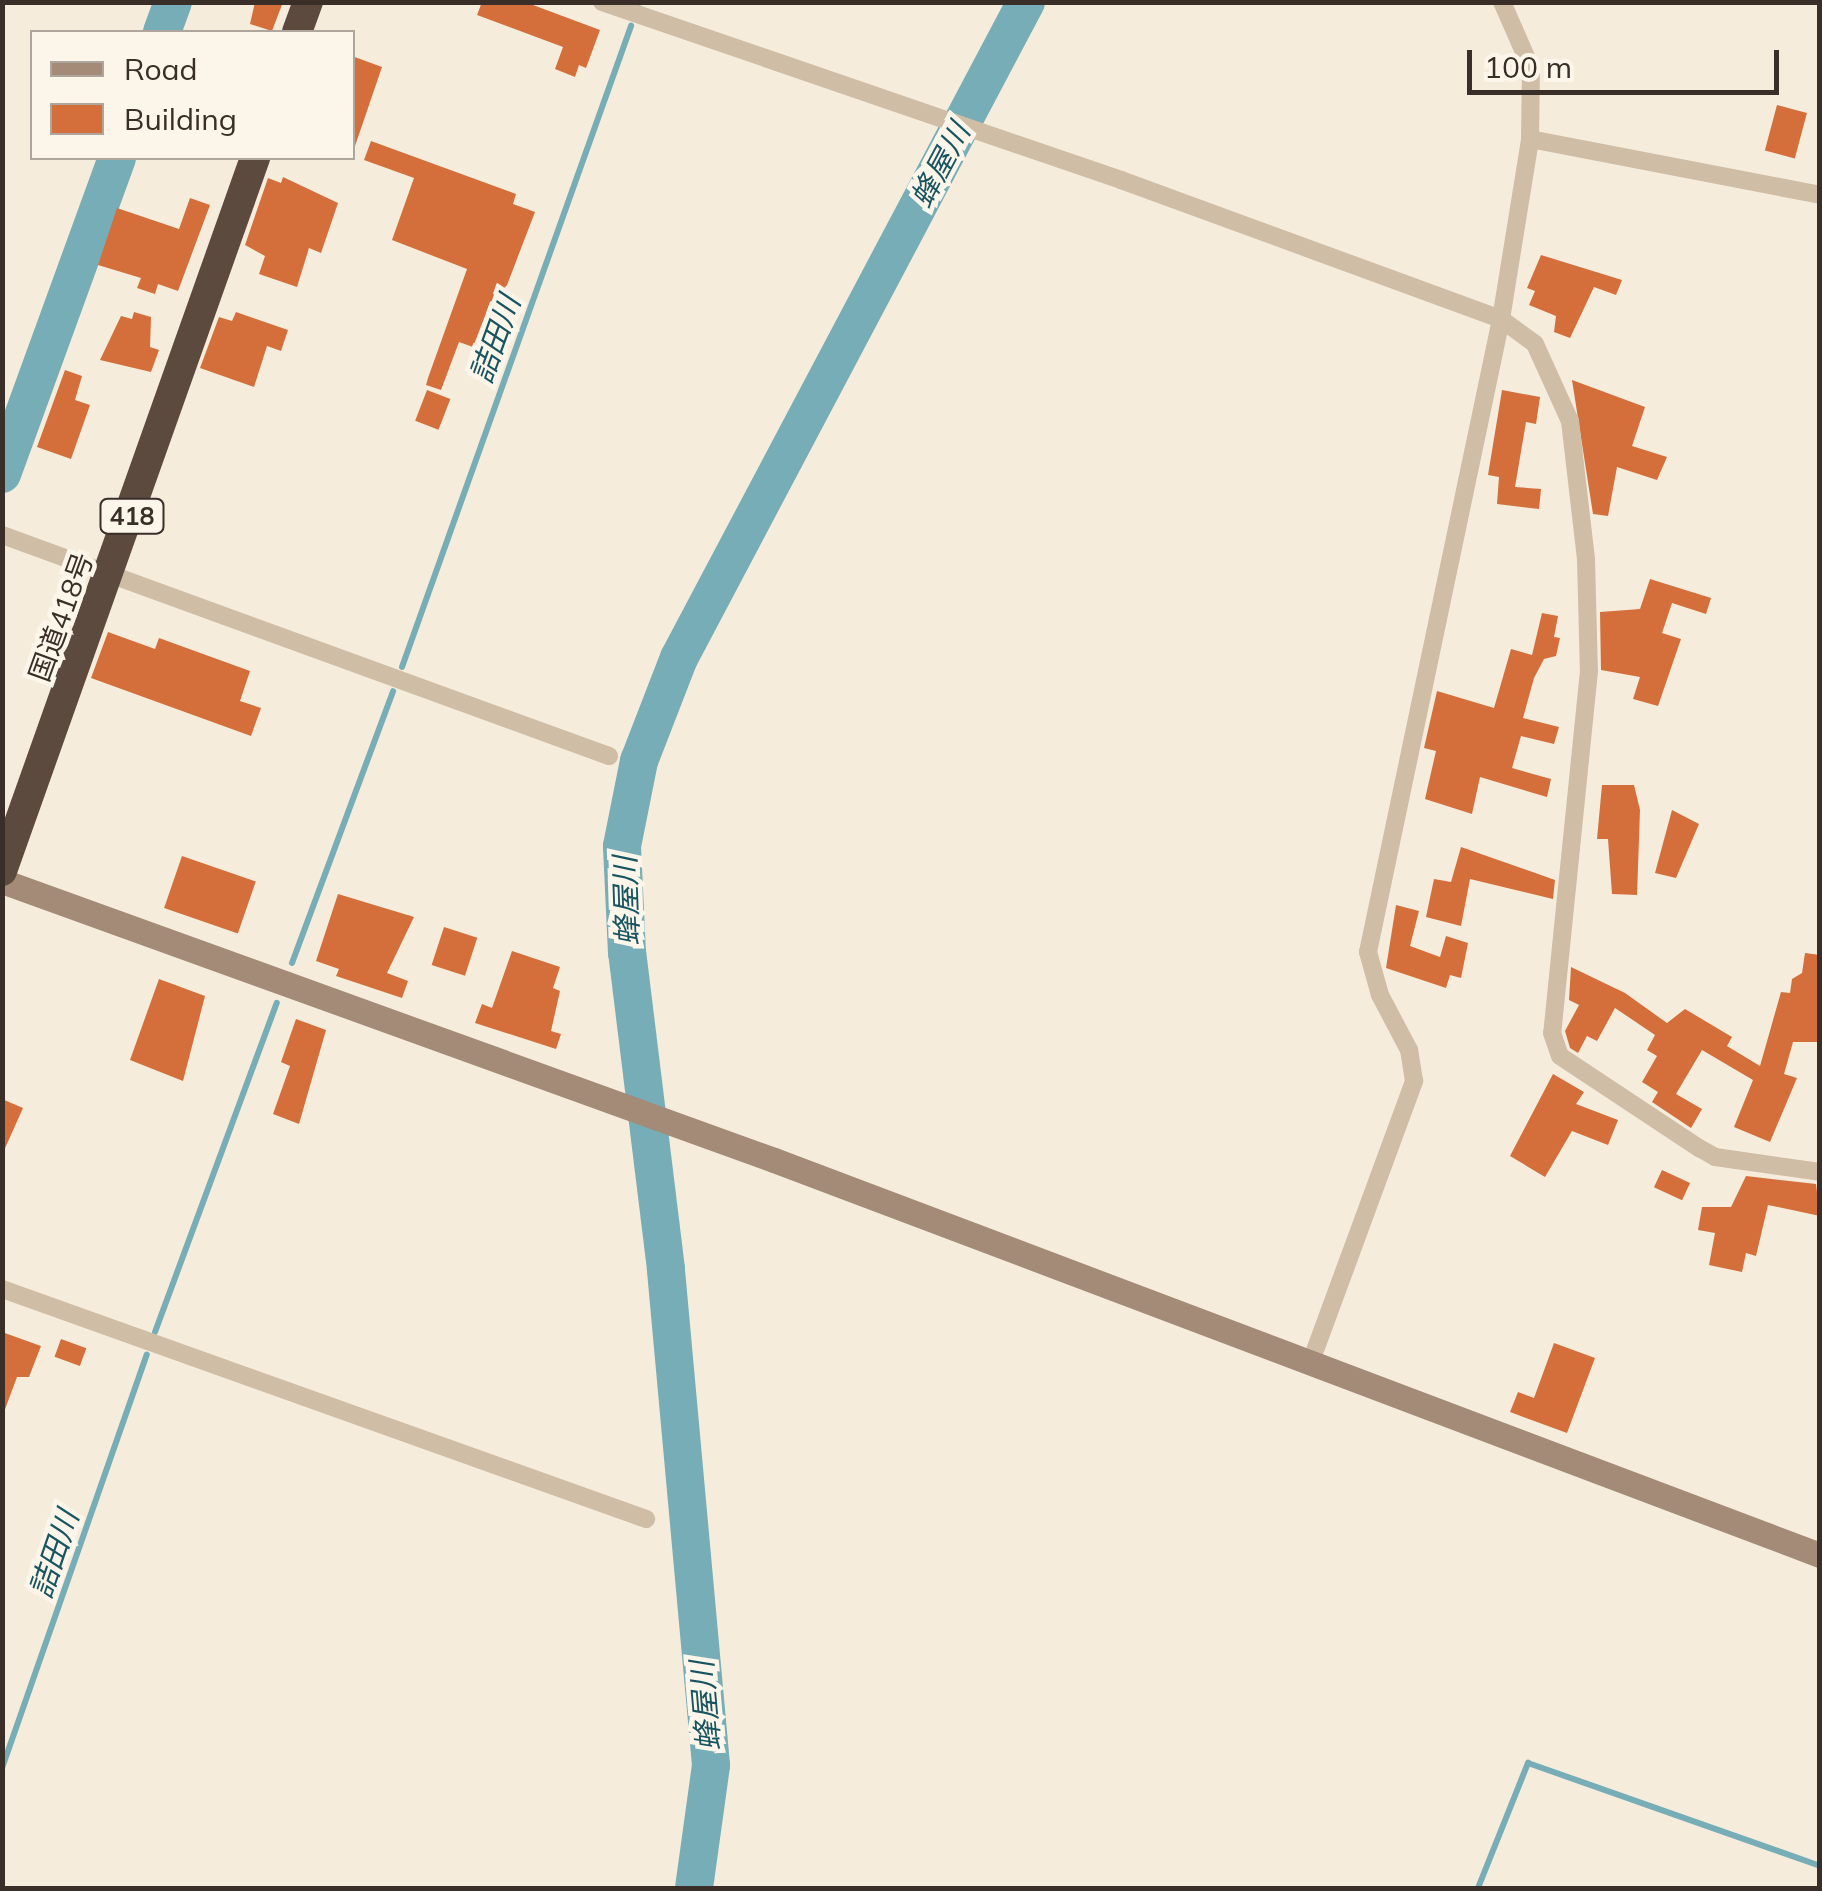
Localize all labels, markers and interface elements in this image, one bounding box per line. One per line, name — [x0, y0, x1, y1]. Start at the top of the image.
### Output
legend — [30, 30, 355, 160]
scale bar — [1472, 30, 1784, 92]
text: 100 m — [1484, 48, 1572, 86]
text: Road — [124, 50, 198, 88]
text: Building — [124, 100, 237, 138]
water label: 蜂屋川 — [903, 117, 977, 213]
water label: 詰田川 — [463, 291, 527, 387]
road number: 418 — [100, 496, 164, 536]
street label: 国道418号 — [22, 548, 100, 686]
water label: 蜂屋川 — [606, 855, 646, 947]
water label: 詰田川 — [22, 1506, 86, 1602]
water label: 蜂屋川 — [683, 1660, 727, 1752]

